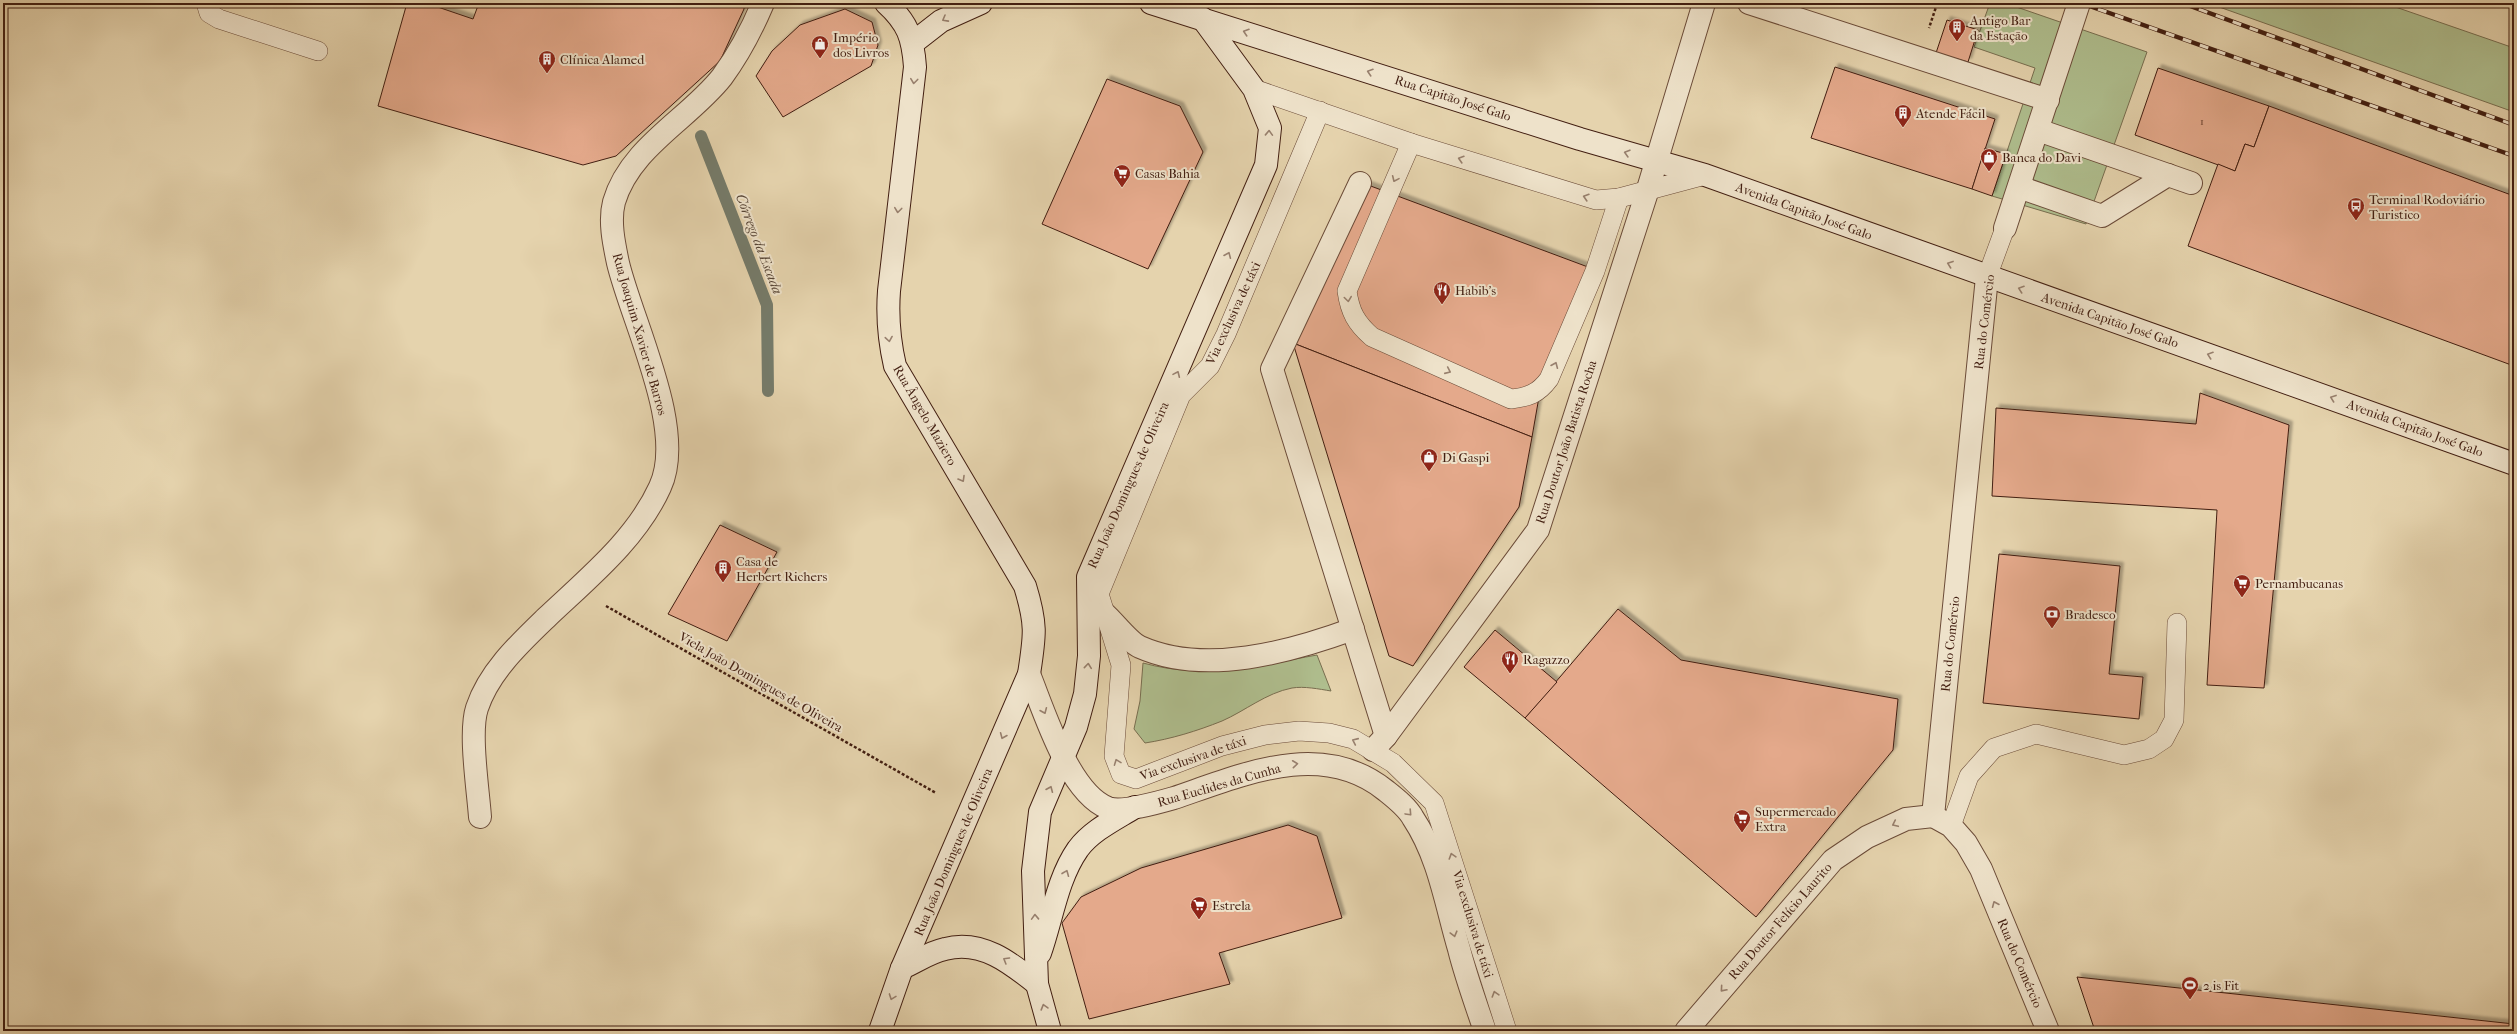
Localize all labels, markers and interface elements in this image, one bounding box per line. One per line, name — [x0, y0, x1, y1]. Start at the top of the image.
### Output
place label: Antigo Bar da Estação — [1969, 13, 2031, 44]
one-way arrow — [942, 14, 949, 21]
building icon: Antigo Bar da Estação — [1947, 17, 1967, 42]
one-way arrow — [1243, 28, 1250, 37]
place label: Império dos Livros — [833, 30, 889, 60]
shop icon: Império dos Livros — [810, 34, 830, 59]
building icon: Clínica Alamed — [537, 49, 557, 74]
place label: Clínica Alamed — [560, 52, 645, 67]
one-way arrow — [1367, 68, 1374, 77]
street label: Rua Capitão José Galo — [1393, 72, 1513, 124]
one-way arrow — [909, 78, 918, 84]
building icon: Atende Fácil — [1893, 103, 1913, 128]
place label: Atende Fácil — [1915, 106, 1986, 121]
house number: 1 — [2200, 115, 2204, 128]
one-way arrow — [1265, 130, 1273, 136]
shop icon: Banca do Davi — [1979, 147, 1999, 172]
one-way arrow — [1624, 149, 1631, 158]
place label: Banca do Davi — [2002, 150, 2081, 165]
one-way arrow — [1458, 155, 1465, 164]
supermarket icon: Casas Bahia — [1112, 163, 1132, 188]
place label: Casas Bahia — [1135, 166, 1201, 181]
one-way arrow — [1392, 175, 1400, 182]
street label: Avenida Capitão José Galo — [1733, 179, 1875, 243]
water label: Córrego da Escada — [732, 191, 786, 297]
place label: Terminal Rodoviário Turistico — [2369, 192, 2485, 222]
one-way arrow — [1582, 193, 1589, 202]
bus stop icon: Terminal Rodoviário Turistico — [2346, 196, 2366, 221]
one-way arrow — [894, 207, 903, 213]
street label: Rua Joaquim Xavier de Barros — [610, 251, 670, 417]
one-way arrow — [1223, 251, 1231, 259]
street label: Via exclusiva de táxi — [1202, 259, 1263, 368]
one-way arrow — [1947, 260, 1954, 268]
street label: Rua do Comércio — [1971, 273, 1997, 370]
restaurant icon: Habib's — [1432, 280, 1452, 305]
place label: Habib's — [1455, 283, 1496, 298]
one-way arrow — [2018, 285, 2025, 294]
street label: Avenida Capitão José Galo — [2038, 289, 2181, 351]
one-way arrow — [1343, 296, 1352, 302]
one-way arrow — [885, 336, 893, 342]
one-way arrow — [2207, 351, 2214, 359]
street label: Rua Doutor João Batista Rocha — [1532, 357, 1600, 526]
one-way arrow — [1551, 361, 1559, 368]
street label: Rua Ângelo Maziero — [890, 362, 960, 468]
one-way arrow — [1444, 366, 1452, 374]
one-way arrow — [1172, 371, 1180, 378]
one-way arrow — [2329, 394, 2336, 403]
street label: Avenida Capitão José Galo — [2344, 396, 2486, 460]
street label: Rua João Domingues de Oliveira — [1084, 398, 1172, 571]
shop icon: Di Gaspi — [1419, 447, 1439, 472]
place label: Di Gaspi — [1442, 450, 1490, 465]
one-way arrow — [957, 475, 964, 482]
place label: Casa de Herbert Richers — [736, 554, 827, 584]
building icon: Casa de Herbert Richers — [713, 558, 733, 583]
supermarket icon: Pernambucanas — [2232, 573, 2252, 598]
place label: Pernambucanas — [2255, 576, 2343, 591]
street label: Rua do Comércio — [1938, 595, 1963, 692]
bank icon: Bradesco — [2042, 604, 2062, 629]
place label: Bradesco — [2065, 607, 2116, 622]
street label: Viela João Domingues de Oliveira — [676, 628, 846, 736]
restaurant icon: Ragazzo — [1500, 649, 1520, 674]
place label: Ragazzo — [1523, 652, 1570, 667]
one-way arrow — [1083, 663, 1092, 669]
one-way arrow — [1040, 707, 1048, 714]
one-way arrow — [1000, 732, 1008, 739]
street label: Via exclusiva de táxi — [1137, 733, 1248, 784]
one-way arrow — [1351, 738, 1359, 746]
one-way arrow — [1113, 759, 1121, 766]
street label: Rua Euclides da Cunha — [1156, 760, 1283, 810]
one-way arrow — [1292, 760, 1298, 769]
street label: Rua João Domingues de Oliveira — [911, 765, 996, 938]
one-way arrow — [1045, 786, 1053, 793]
place label: Supermercado Extra — [1755, 804, 1837, 834]
one-way arrow — [1404, 808, 1412, 816]
supermarket icon: Supermercado Extra — [1732, 808, 1752, 833]
one-way arrow — [1892, 819, 1900, 827]
one-way arrow — [1448, 853, 1457, 860]
street label: Rua Doutor Felício Laurito — [1725, 859, 1835, 982]
street label: Via exclusiva de táxi — [1449, 867, 1497, 980]
one-way arrow — [1061, 870, 1069, 877]
supermarket icon: Estrela — [1189, 895, 1209, 920]
place label: Estrela — [1212, 898, 1252, 913]
one-way arrow — [1992, 901, 2000, 908]
one-way arrow — [1030, 914, 1039, 920]
street label: Rua do Comércio — [1994, 916, 2046, 1010]
one-way arrow — [1450, 930, 1458, 937]
one-way arrow — [1003, 958, 1010, 965]
sports icon: 2 is Fit — [2180, 975, 2200, 1000]
place label: 2 is Fit — [2203, 978, 2240, 993]
one-way arrow — [1720, 984, 1727, 991]
one-way arrow — [1491, 990, 1500, 997]
one-way arrow — [888, 994, 896, 1001]
one-way arrow — [1040, 1004, 1048, 1011]

